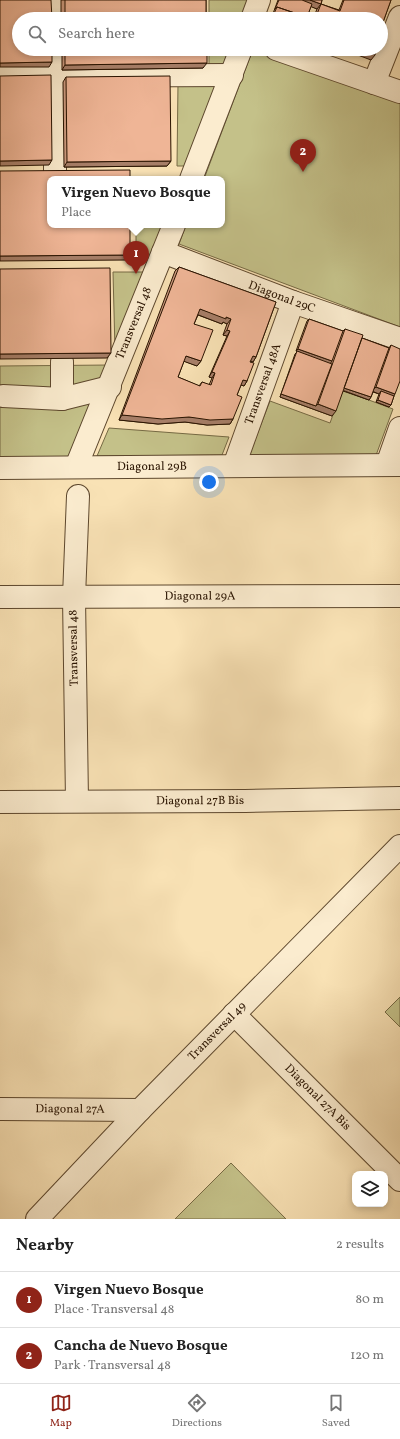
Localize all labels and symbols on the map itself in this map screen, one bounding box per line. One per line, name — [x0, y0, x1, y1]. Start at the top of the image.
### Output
pin: 2 — [290, 139, 316, 172]
pin: 1 — [123, 241, 149, 274]
street label: Diagonal 29C — [246, 277, 317, 317]
street label: Transversal 48 — [112, 285, 156, 362]
street label: Transversal 48A — [241, 341, 286, 427]
street label: Diagonal 29B — [117, 459, 187, 475]
your location — [199, 472, 219, 492]
street label: Diagonal 29A — [164, 588, 236, 605]
street label: Transversal 48 — [65, 610, 83, 686]
street label: Diagonal 27B Bis — [156, 793, 244, 809]
street label: Transversal 49 — [185, 999, 250, 1065]
street label: Diagonal 27A Bis — [281, 1061, 354, 1134]
street label: Diagonal 27A — [35, 1101, 105, 1118]

